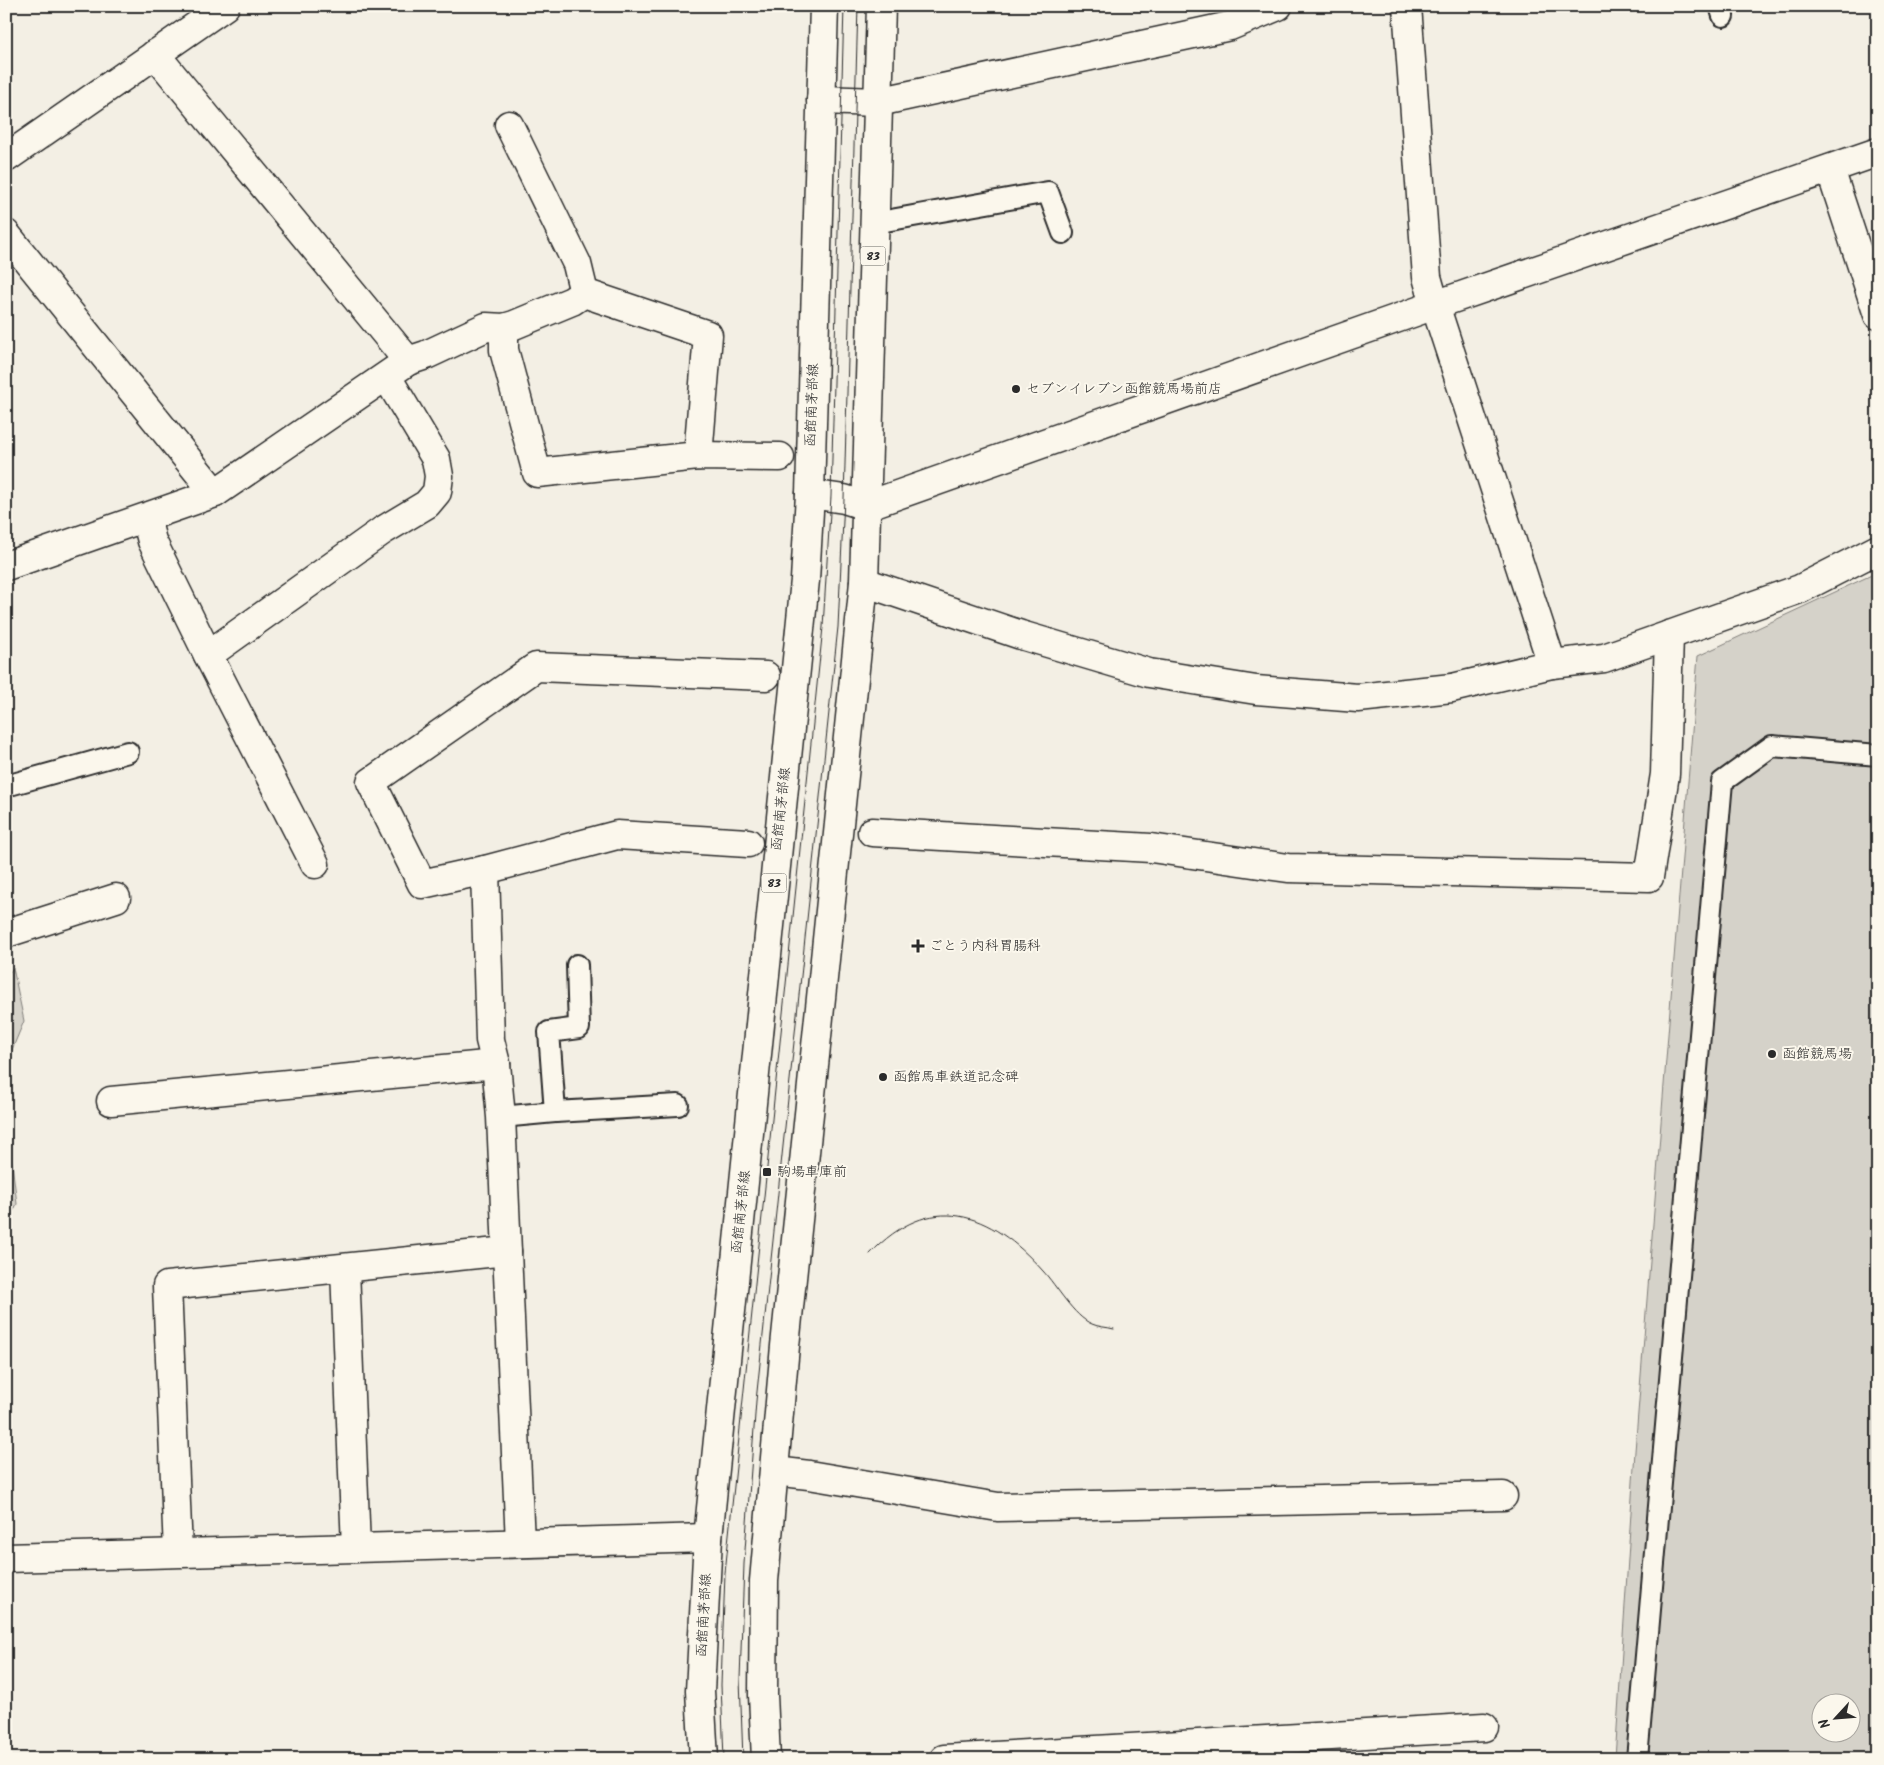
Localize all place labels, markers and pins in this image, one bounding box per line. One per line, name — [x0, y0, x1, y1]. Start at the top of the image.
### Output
place label: セブンイレブン函館競馬場前店 — [1026, 378, 1222, 400]
marker: セブンイレブン函館競馬場前店 — [1010, 383, 1022, 395]
place label: ごとう内科胃腸科 — [929, 935, 1041, 957]
marker: ごとう内科胃腸科 — [911, 939, 925, 953]
place label: 函館競馬場 — [1782, 1043, 1852, 1065]
marker: 函館競馬場 — [1766, 1048, 1778, 1060]
place label: 函館馬車鉄道記念碑 — [893, 1066, 1019, 1088]
marker: 函館馬車鉄道記念碑 — [877, 1071, 889, 1083]
place label: 駒場車庫前 — [777, 1161, 847, 1183]
marker: 駒場車庫前 — [761, 1166, 773, 1178]

